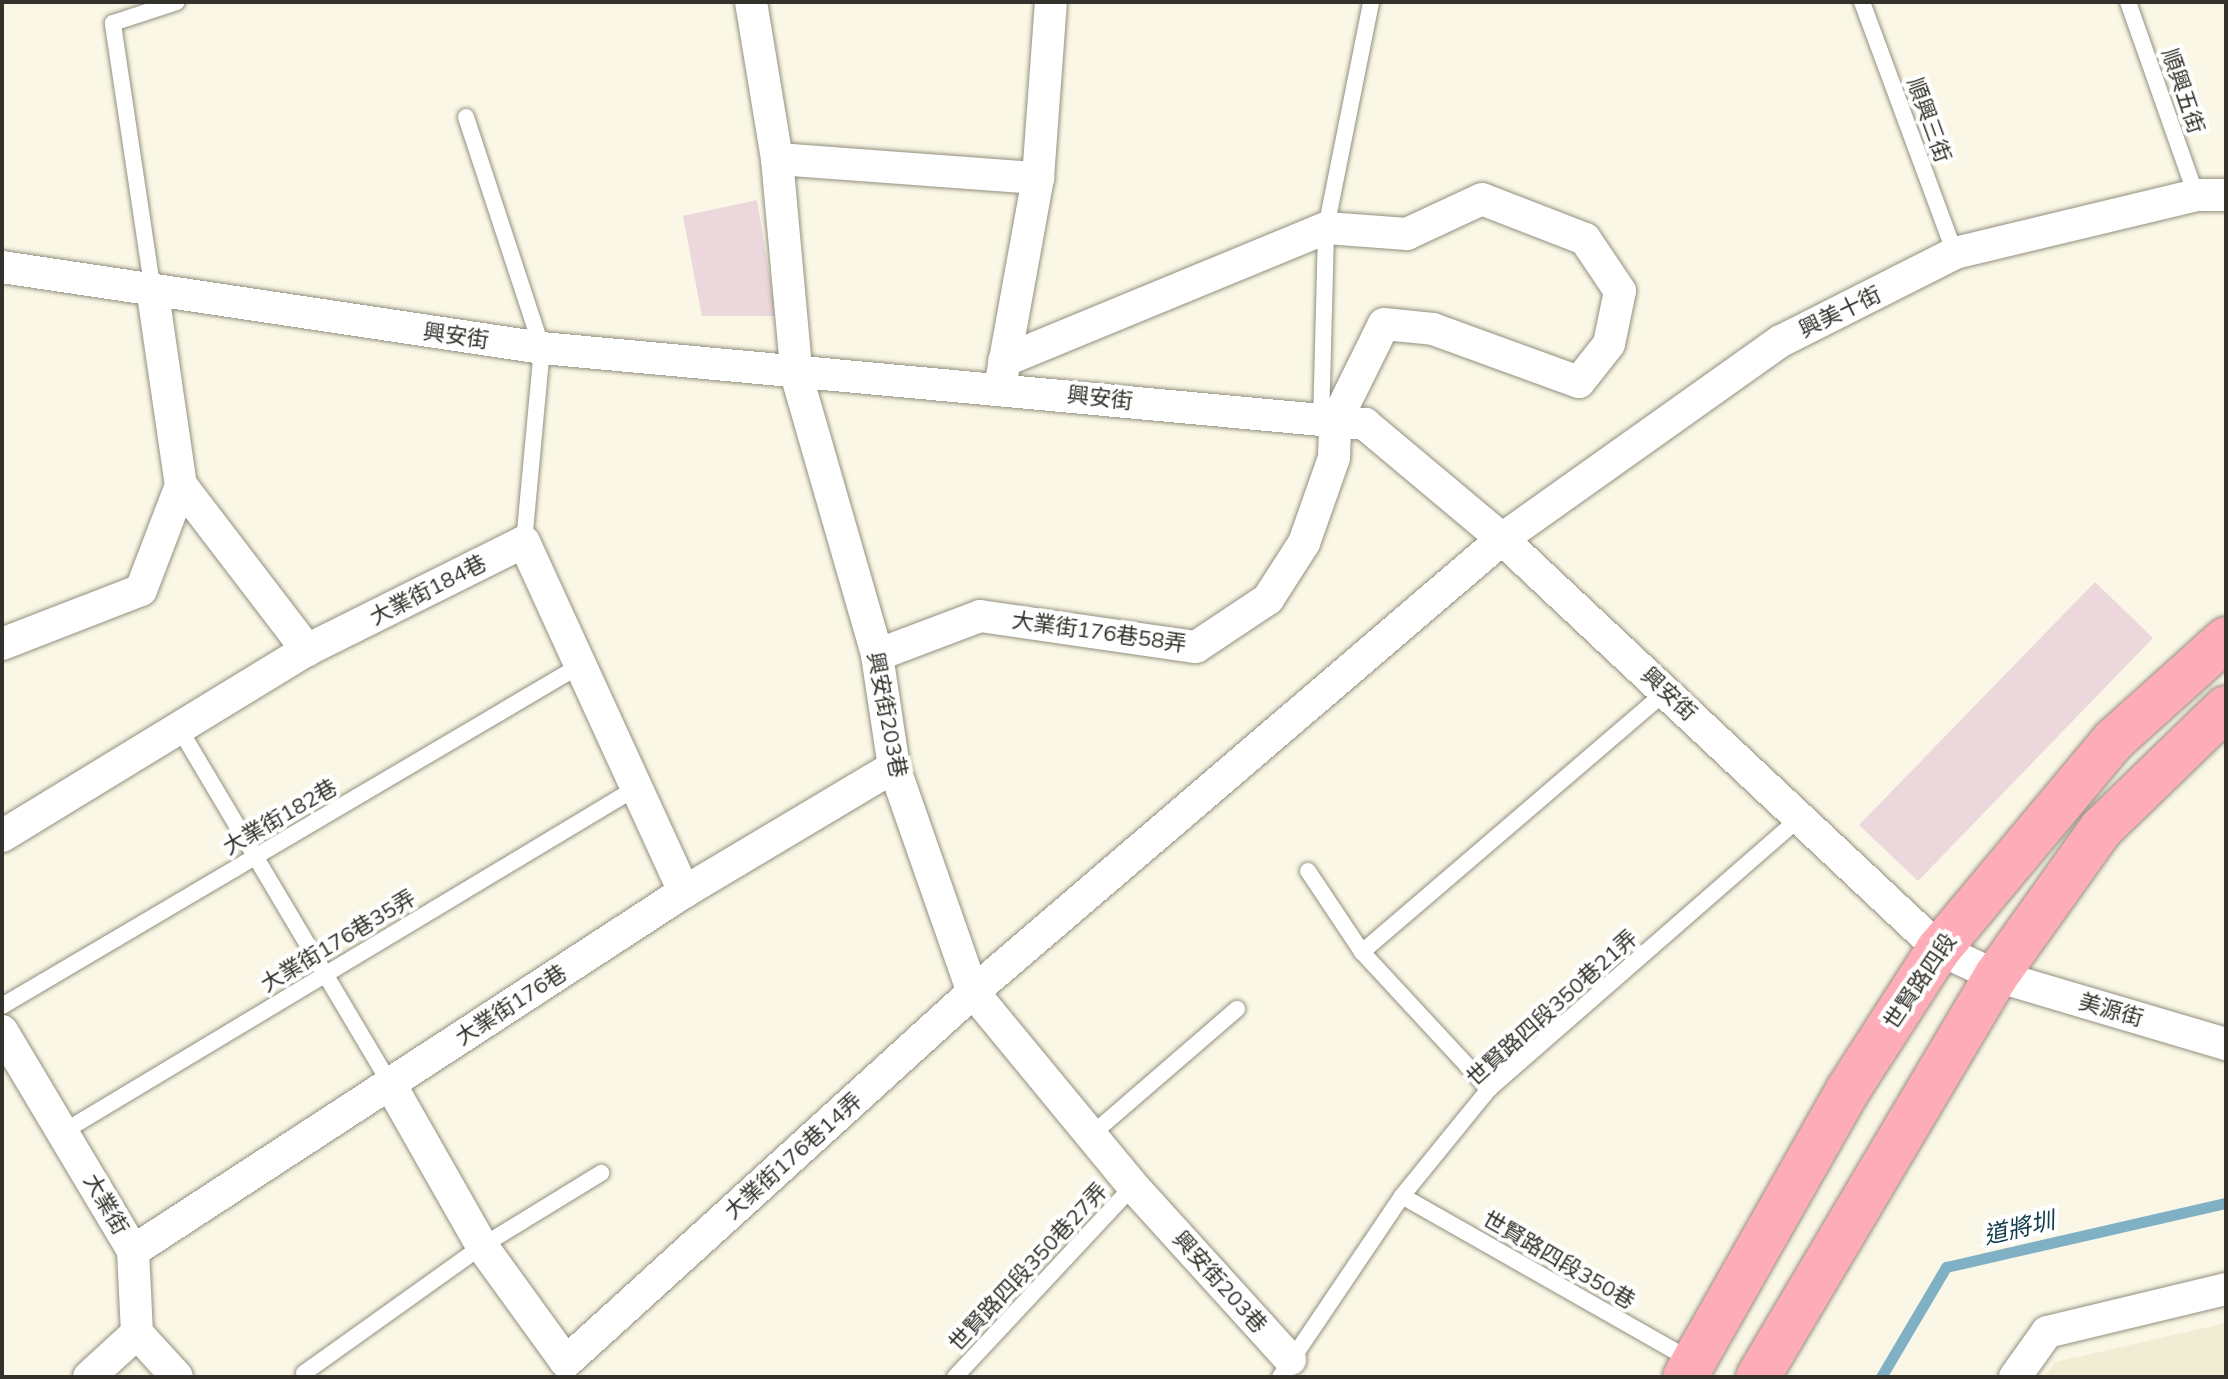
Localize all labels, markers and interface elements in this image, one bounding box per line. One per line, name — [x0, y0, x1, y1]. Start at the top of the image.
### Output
street label: 順興五街 — [2156, 45, 2210, 137]
street label: 順興三街 — [1902, 74, 1956, 166]
street label: 興美十街 — [1795, 281, 1885, 343]
street label: 興安街 — [421, 318, 491, 354]
street label: 興安街 — [1066, 381, 1134, 415]
street label: 大業街184巷 — [365, 549, 491, 631]
street label: 大業街176巷58弄 — [1010, 607, 1188, 657]
street label: 興安街203巷 — [862, 650, 912, 780]
street label: 興安街 — [1636, 662, 1702, 726]
street label: 大業街182巷 — [218, 774, 342, 860]
street label: 大業街176巷35弄 — [256, 884, 420, 998]
street label: 世賢路四段350巷21弄 — [1461, 925, 1643, 1091]
street label: 世賢路四段 — [1878, 928, 1962, 1034]
street label: 大業街176巷 — [450, 959, 572, 1051]
street label: 美源街 — [2076, 988, 2146, 1032]
street label: 大業街176巷14弄 — [719, 1087, 867, 1225]
street label: 大業街 — [78, 1169, 134, 1239]
street label: 世賢路四段350巷27弄 — [943, 1178, 1113, 1356]
street label: 世賢路四段350巷 — [1478, 1206, 1640, 1314]
water label: 道將圳 — [1981, 1206, 2057, 1250]
street label: 興安街203巷 — [1167, 1226, 1273, 1338]

